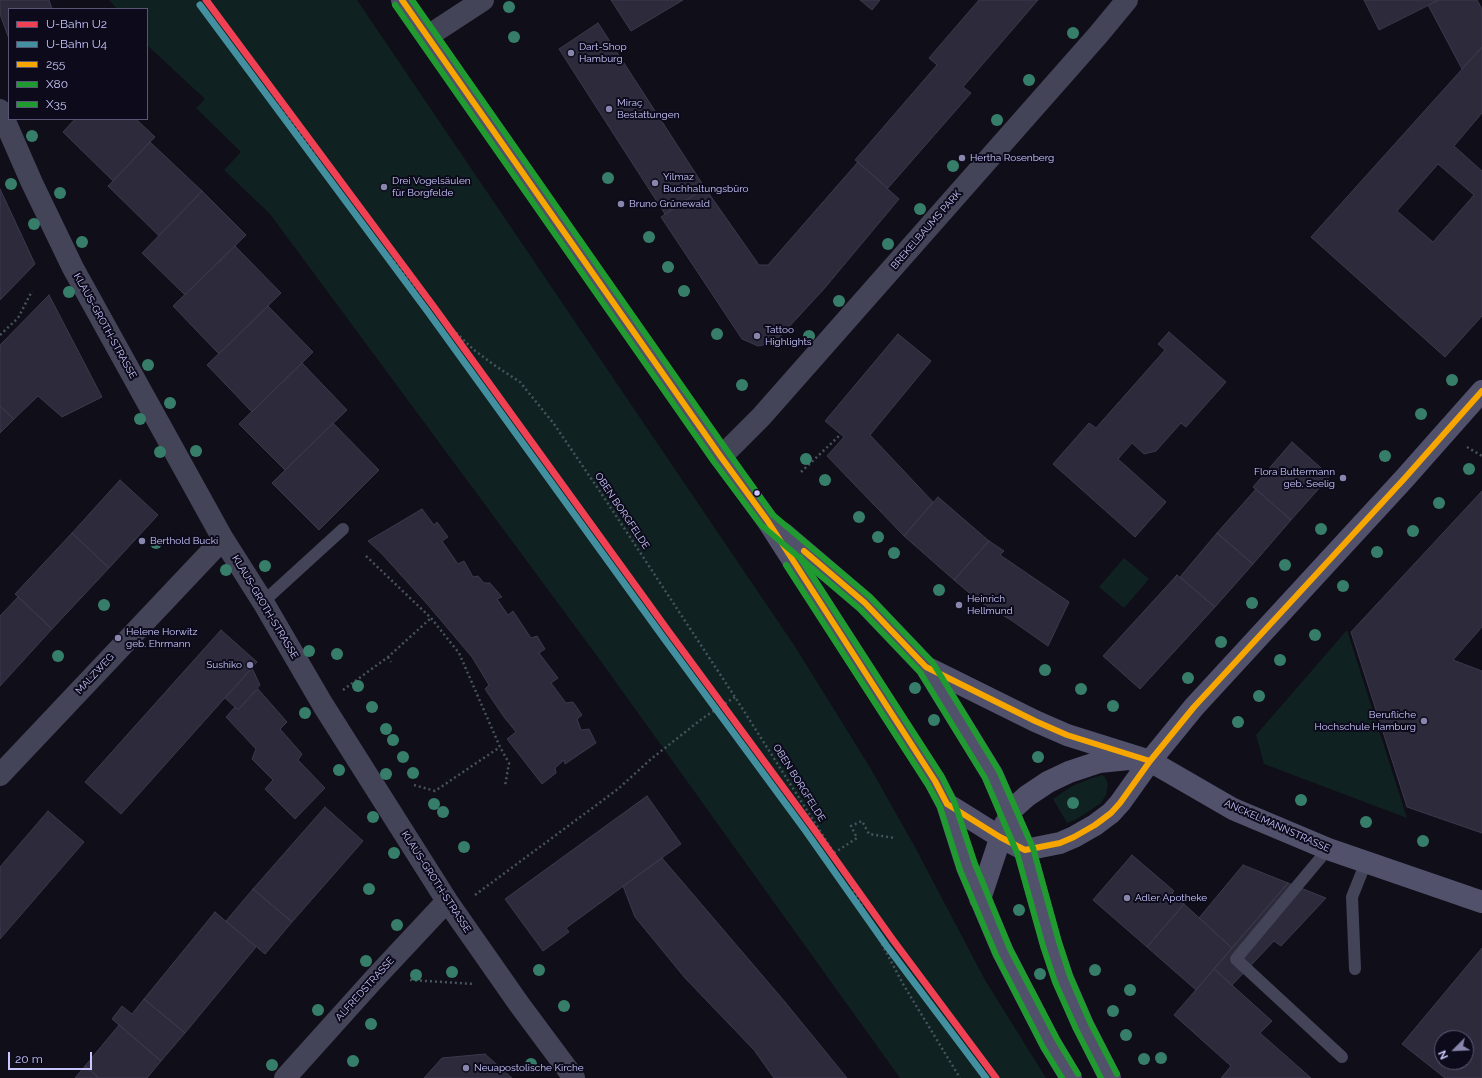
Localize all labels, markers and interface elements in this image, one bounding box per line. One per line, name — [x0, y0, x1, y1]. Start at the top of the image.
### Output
legend — [8, 8, 148, 120]
text: U-Bahn U2 — [46, 17, 107, 31]
text: U-Bahn U4 — [46, 37, 107, 51]
place label: Dart-Shop Hamburg — [579, 41, 627, 64]
marker: Dart-Shop Hamburg — [566, 48, 576, 58]
text: 255 — [46, 57, 65, 71]
text: X80 — [46, 77, 68, 91]
text: X35 — [46, 97, 67, 111]
place label: Miraç Bestattungen — [617, 97, 679, 120]
marker: Miraç Bestattungen — [604, 104, 614, 114]
place label: Hertha Rosenberg — [970, 152, 1054, 164]
marker: Hertha Rosenberg — [957, 153, 967, 163]
place label: Yilmaz Buchhaltungsbüro — [663, 171, 748, 194]
place label: Drei Vogelsäulen für Borgfelde — [392, 175, 471, 198]
marker: Yilmaz Buchhaltungsbüro — [650, 178, 660, 188]
marker: Drei Vogelsäulen für Borgfelde — [379, 182, 389, 192]
street label: BREKELBAUMS PARK — [888, 188, 964, 272]
place label: Bruno Grünewald — [629, 198, 710, 210]
marker: Bruno Grünewald — [616, 199, 626, 209]
street label: KLAUS-GROTH-STRASSE — [71, 271, 139, 381]
place label: Tattoo Highlights — [765, 324, 812, 348]
marker: Tattoo Highlights — [752, 331, 762, 341]
place label: Flora Buttermann geb. Seelig — [1254, 466, 1335, 490]
street label: OBEN BORGFELDE — [592, 471, 652, 551]
marker: Flora Buttermann geb. Seelig — [1338, 473, 1348, 483]
unlabelled marker — [752, 488, 762, 498]
place label: Berthold Bucki — [150, 535, 218, 547]
marker: Berthold Bucki — [137, 536, 147, 546]
street label: KLAUS-GROTH-STRASSE — [229, 553, 301, 661]
place label: Heinrich Hellmund — [967, 593, 1013, 616]
marker: Heinrich Hellmund — [954, 600, 964, 610]
place label: Helene Horwitz geb. Ehrmann — [126, 626, 197, 650]
marker: Helene Horwitz geb. Ehrmann — [113, 633, 123, 643]
street label: MALZWEG — [73, 651, 117, 697]
place label: Sushiko — [206, 659, 242, 671]
marker: Sushiko — [245, 660, 255, 670]
place label: Berufliche Hochschule Hamburg — [1315, 709, 1416, 732]
marker: Berufliche Hochschule Hamburg — [1419, 716, 1429, 726]
street label: OBEN BORGFELDE — [770, 742, 828, 824]
street label: ANCKELMANNSTRASSE — [1222, 797, 1332, 855]
street label: KLAUS-GROTH-STRASSE — [399, 829, 473, 935]
place label: Adler Apotheke — [1135, 892, 1207, 904]
marker: Adler Apotheke — [1122, 893, 1132, 903]
street label: ALFREDSTRASSE — [333, 955, 397, 1023]
north arrow — [1434, 1030, 1474, 1070]
scale bar — [10, 1044, 94, 1070]
text: N — [1436, 1048, 1451, 1061]
text: 20 m — [15, 1052, 43, 1066]
place label: Neuapostolische Kirche — [474, 1062, 584, 1074]
marker: Neuapostolische Kirche — [461, 1063, 471, 1073]

